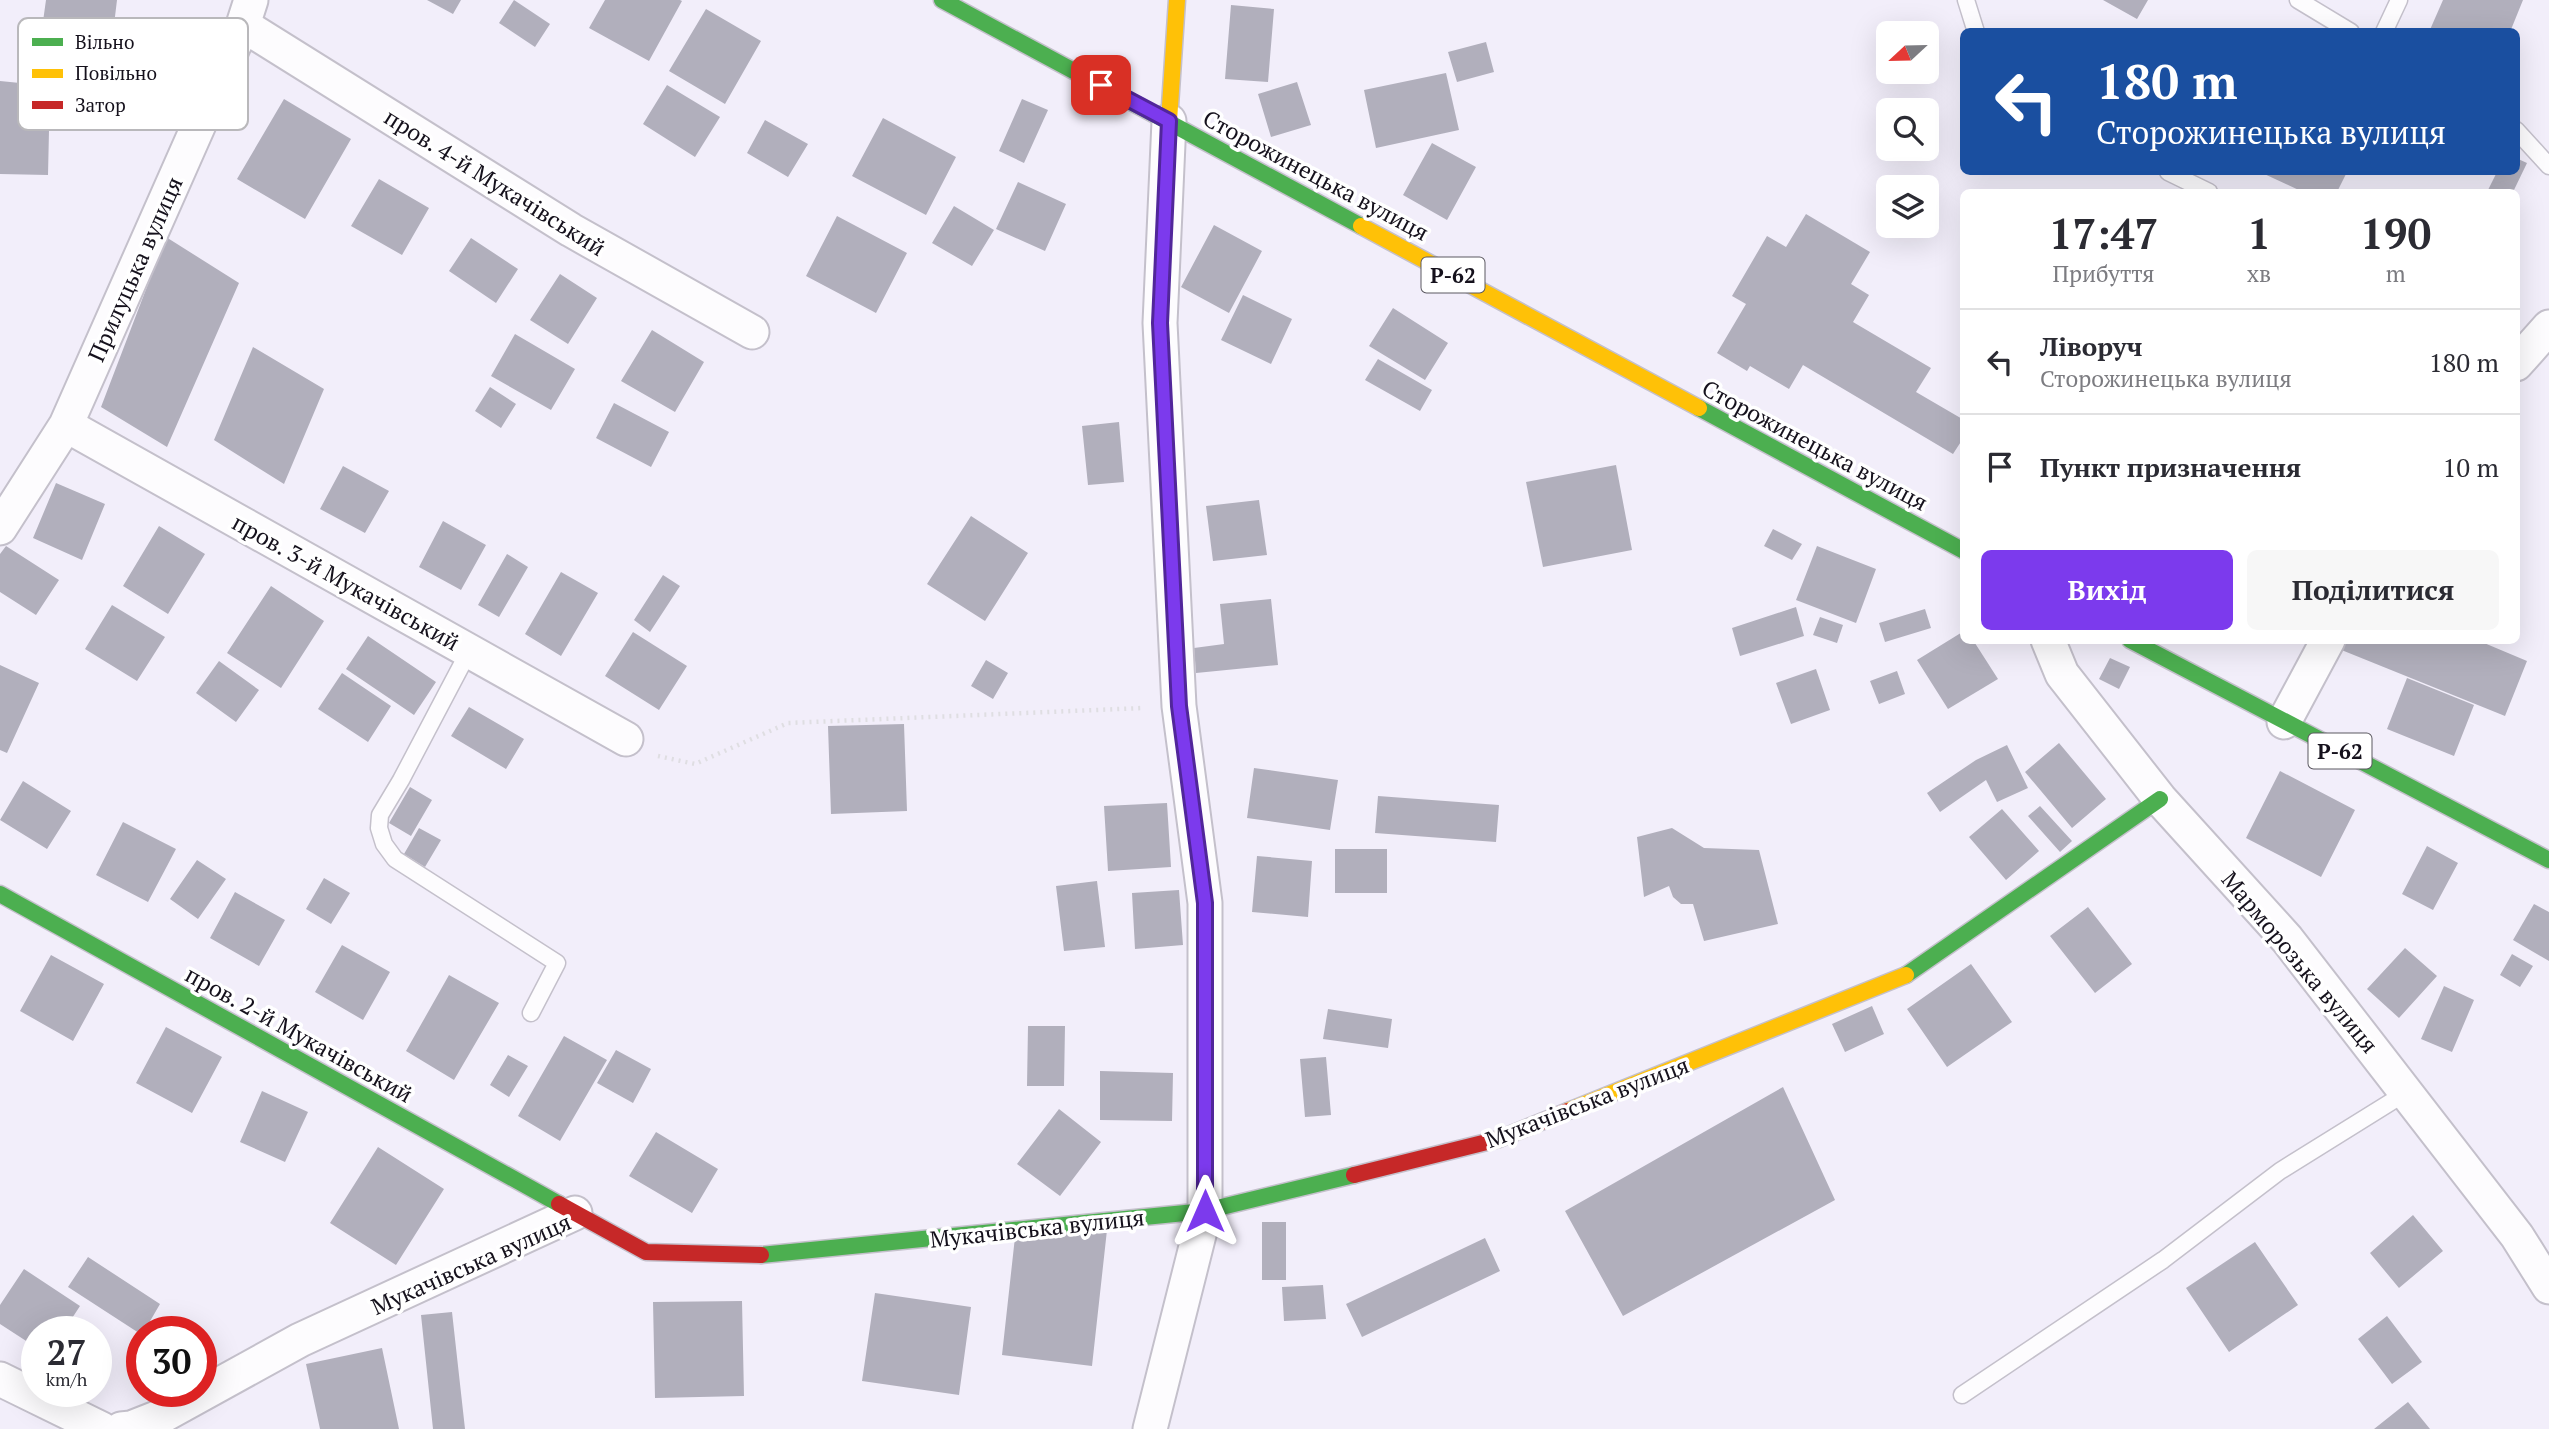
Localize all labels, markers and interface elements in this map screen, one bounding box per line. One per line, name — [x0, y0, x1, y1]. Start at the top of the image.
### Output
legend — [18, 18, 248, 130]
north arrow — [1876, 21, 1939, 84]
map controls — [1876, 21, 1939, 238]
text: Вільно — [75, 29, 135, 54]
text: 180 m — [2096, 48, 2238, 113]
pin — [1071, 55, 1131, 115]
icon: left — [1981, 56, 2072, 147]
text: Повільно — [75, 60, 157, 85]
icon: arrive — [1082, 66, 1120, 104]
text: Затор — [75, 92, 126, 117]
button: search — [1876, 98, 1939, 161]
street label: пров. 4-й Мукачівський — [379, 101, 611, 263]
street label: Сторожинецька вулиця — [1198, 102, 1434, 248]
text: Сторожинецька вулиця — [2096, 111, 2446, 153]
street label: Прилуцька вулиця — [80, 172, 190, 366]
button: layers — [1876, 175, 1939, 238]
text: 17:47 — [2049, 205, 2158, 261]
text: 1 — [2247, 205, 2271, 261]
text: 190 — [2360, 205, 2431, 261]
road number: Р-62 — [1422, 258, 1484, 292]
text: Прибуття — [2052, 258, 2155, 289]
text: хв — [2247, 258, 2271, 289]
text: m — [2386, 258, 2405, 289]
text: Ліворуч — [2040, 329, 2143, 363]
icon: left — [1981, 343, 2019, 381]
text: 180 m — [2429, 345, 2499, 379]
text: Сторожинецька вулиця — [2040, 363, 2292, 394]
street label: Сторожинецька вулиця — [1697, 372, 1933, 518]
icon: arrive — [1981, 448, 2019, 486]
text: Пункт призначення — [2040, 450, 2301, 484]
text: 10 m — [2443, 450, 2499, 484]
street label: пров. 3-й Мукачівський — [227, 507, 465, 657]
button: Вихід — [1981, 550, 2233, 630]
button: Поділитися — [2247, 550, 2499, 630]
road number: Р-62 — [2308, 734, 2372, 768]
street label: Марморозька вулиця — [2215, 865, 2385, 1059]
street label: пров. 2-й Мукачівський — [180, 959, 418, 1109]
street label: Мукачівська вулиця — [1481, 1049, 1693, 1155]
position arrow — [1168, 1174, 1242, 1248]
street label: Мукачівська вулиця — [928, 1201, 1146, 1255]
street label: Мукачівська вулиця — [366, 1206, 576, 1322]
speed limit sign: 30 — [126, 1316, 217, 1407]
text: 27 — [47, 1329, 86, 1375]
text: km/h — [46, 1367, 87, 1391]

